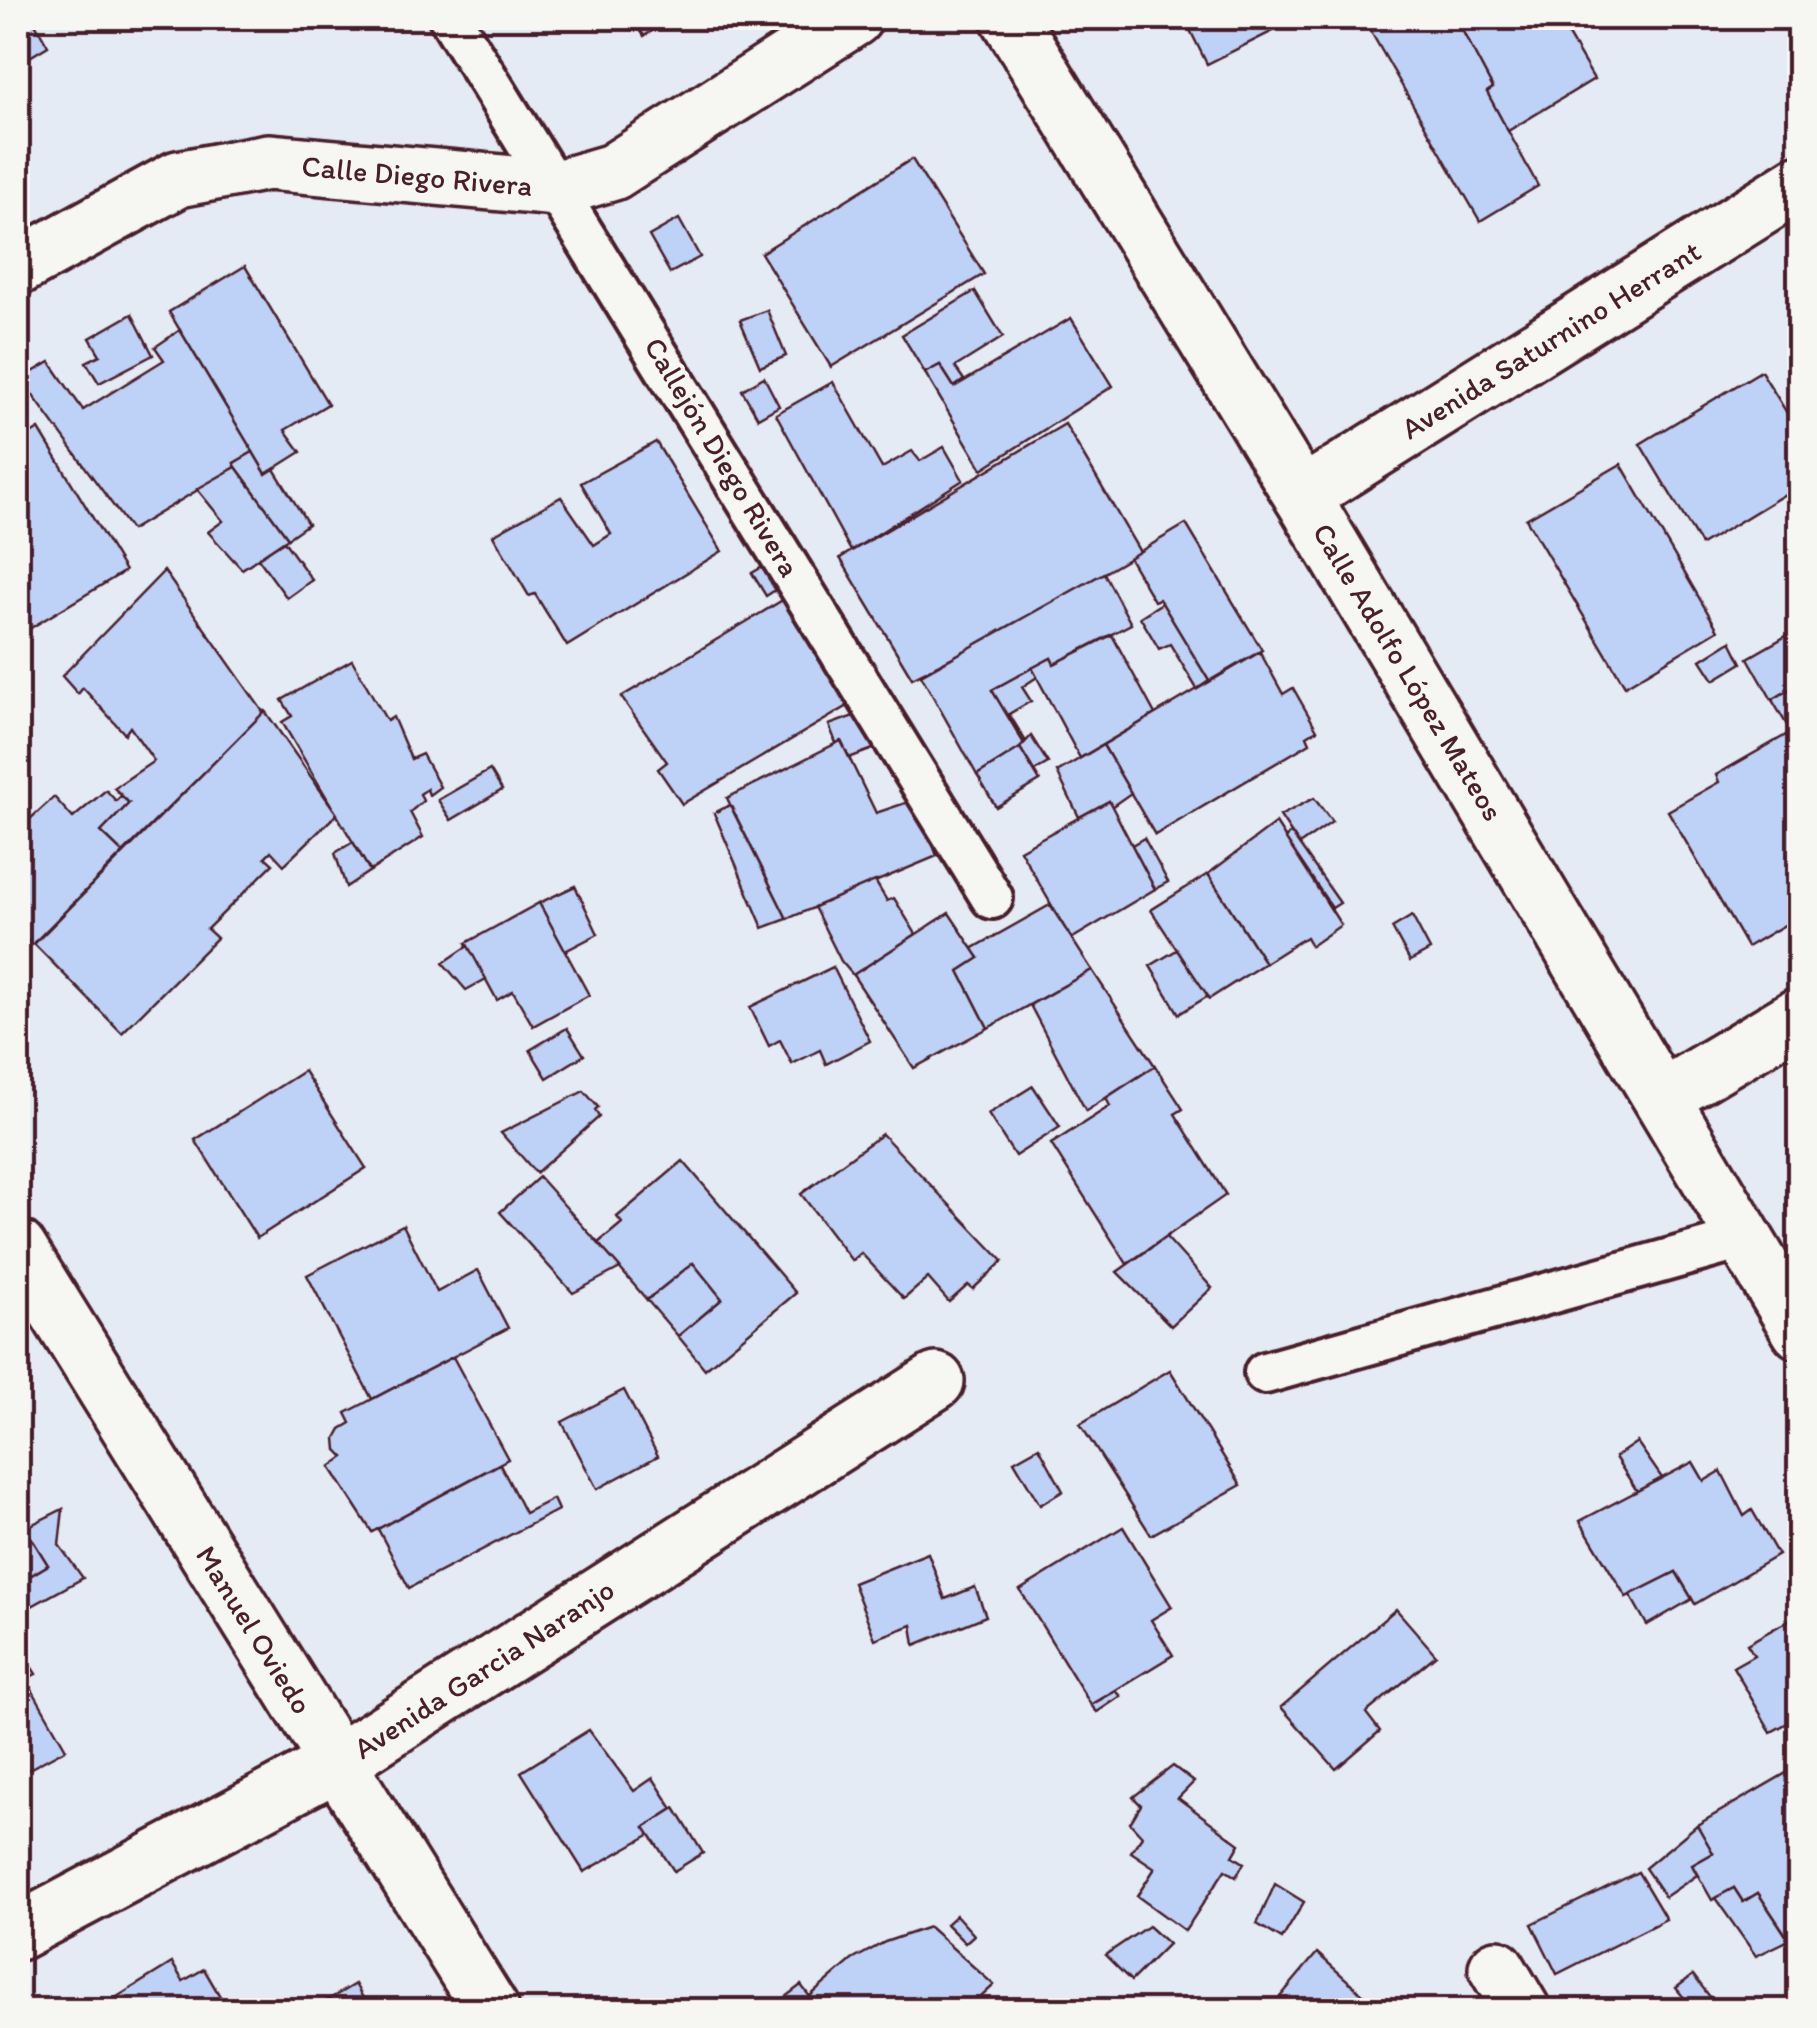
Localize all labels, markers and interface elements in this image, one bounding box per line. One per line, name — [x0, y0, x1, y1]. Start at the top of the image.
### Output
street label: Calle Diego Rivera — [300, 147, 534, 204]
street label: Avenida Saturnino Herrant — [1394, 232, 1707, 447]
street label: Callejón Diego Rivera — [636, 330, 809, 583]
street label: Calle Adolfo López Mateos — [1305, 516, 1512, 827]
street label: Manuel Oviedo — [188, 1539, 321, 1721]
street label: Avenida Garcia Naranjo — [346, 1570, 621, 1767]

